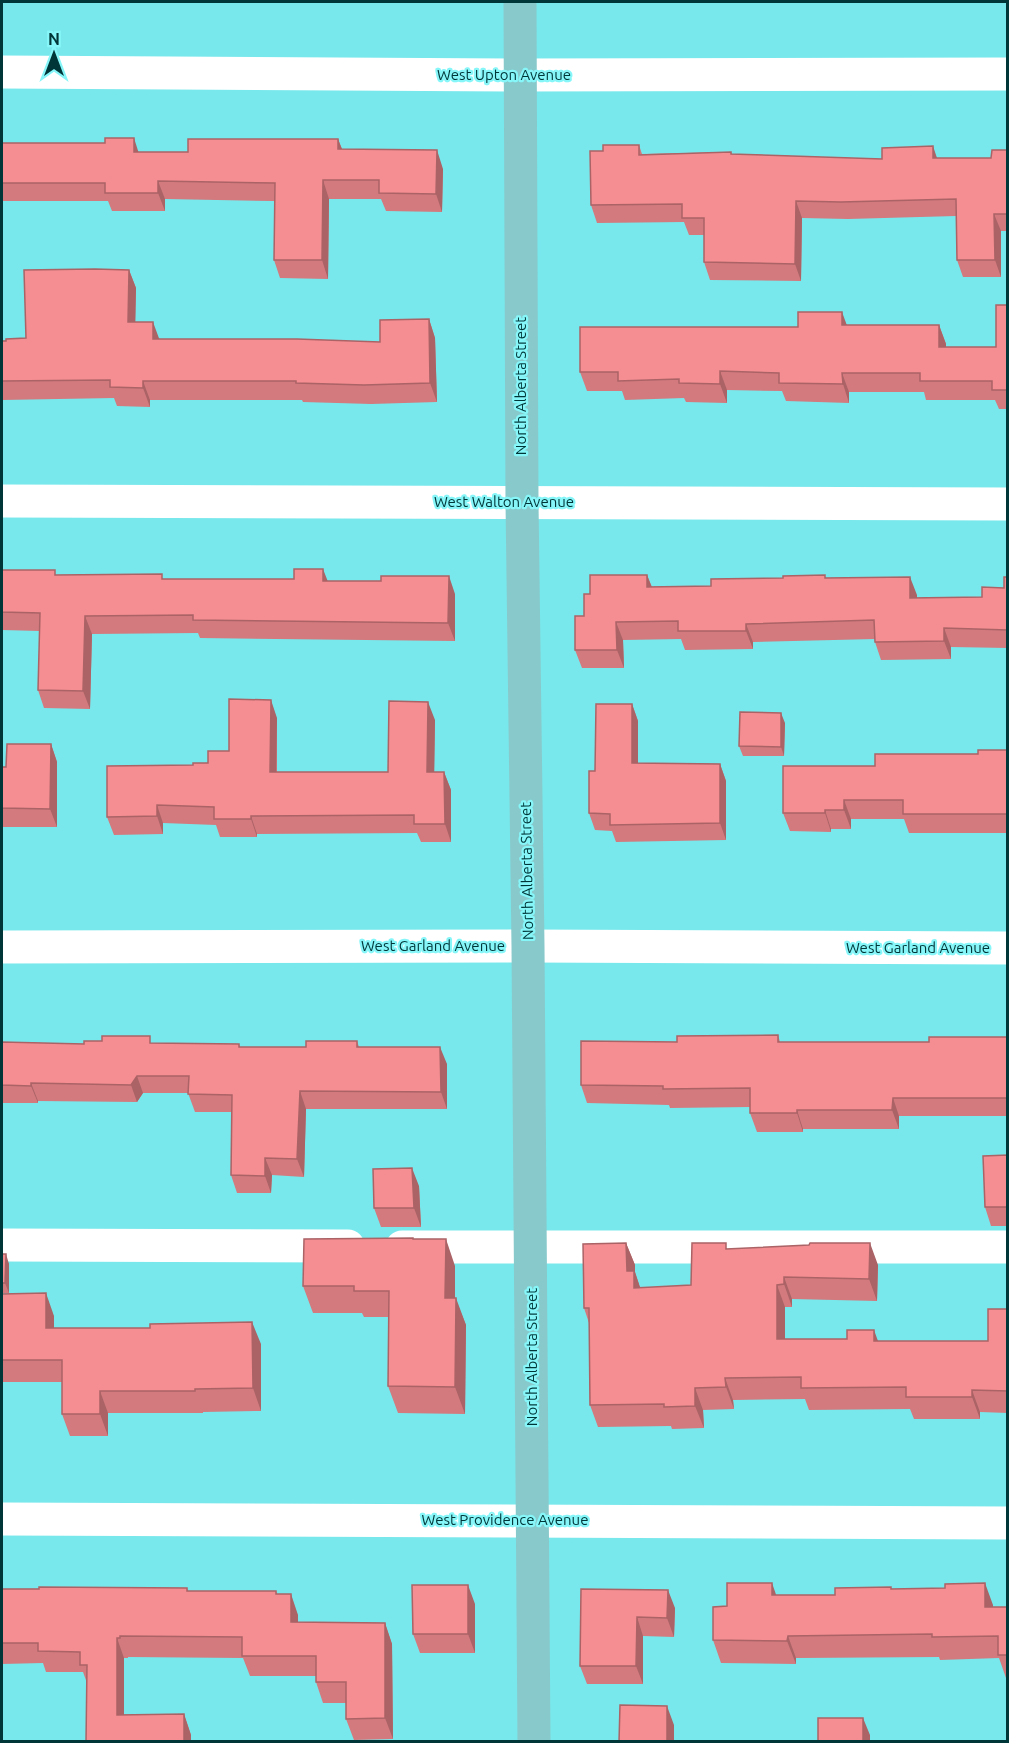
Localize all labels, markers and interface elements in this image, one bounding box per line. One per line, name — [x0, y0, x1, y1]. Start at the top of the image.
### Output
north arrow — [24, 24, 84, 84]
text: N — [48, 30, 60, 48]
street label: West Upton Avenue — [437, 66, 571, 83]
street label: North Alberta Street — [512, 317, 529, 455]
street label: West Walton Avenue — [434, 493, 574, 510]
street label: North Alberta Street — [517, 802, 536, 940]
street label: West Garland Avenue — [361, 937, 505, 954]
street label: West Garland Avenue — [846, 939, 990, 956]
street label: North Alberta Street — [523, 1288, 540, 1426]
street label: West Providence Avenue — [422, 1511, 588, 1528]

